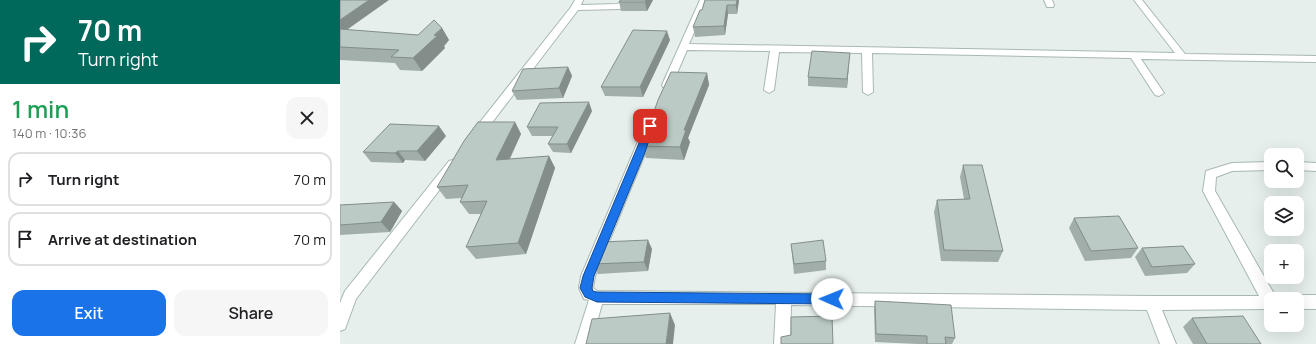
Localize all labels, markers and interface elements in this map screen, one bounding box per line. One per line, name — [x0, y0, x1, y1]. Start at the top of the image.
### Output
text: 70 m — [78, 11, 142, 49]
icon: right — [12, 16, 64, 68]
text: Turn right — [78, 47, 159, 71]
text: 1 min — [12, 92, 69, 125]
button: close — [286, 97, 328, 139]
pin — [633, 109, 667, 143]
icon: arrive — [639, 115, 661, 137]
text: 140 m · 10:36 — [12, 124, 87, 142]
map controls — [1264, 148, 1304, 332]
button: search — [1264, 148, 1304, 188]
icon: right — [14, 168, 36, 190]
text: Turn right — [48, 169, 119, 190]
text: 70 m — [294, 169, 326, 190]
button: layers — [1264, 196, 1304, 236]
icon: arrive — [14, 228, 36, 250]
text: Arrive at destination — [48, 229, 197, 250]
text: 70 m — [294, 229, 326, 250]
button: + — [1264, 244, 1304, 284]
position arrow — [811, 278, 853, 320]
button: Exit — [12, 290, 166, 336]
button: Share — [174, 290, 328, 336]
button: − — [1264, 292, 1304, 332]

